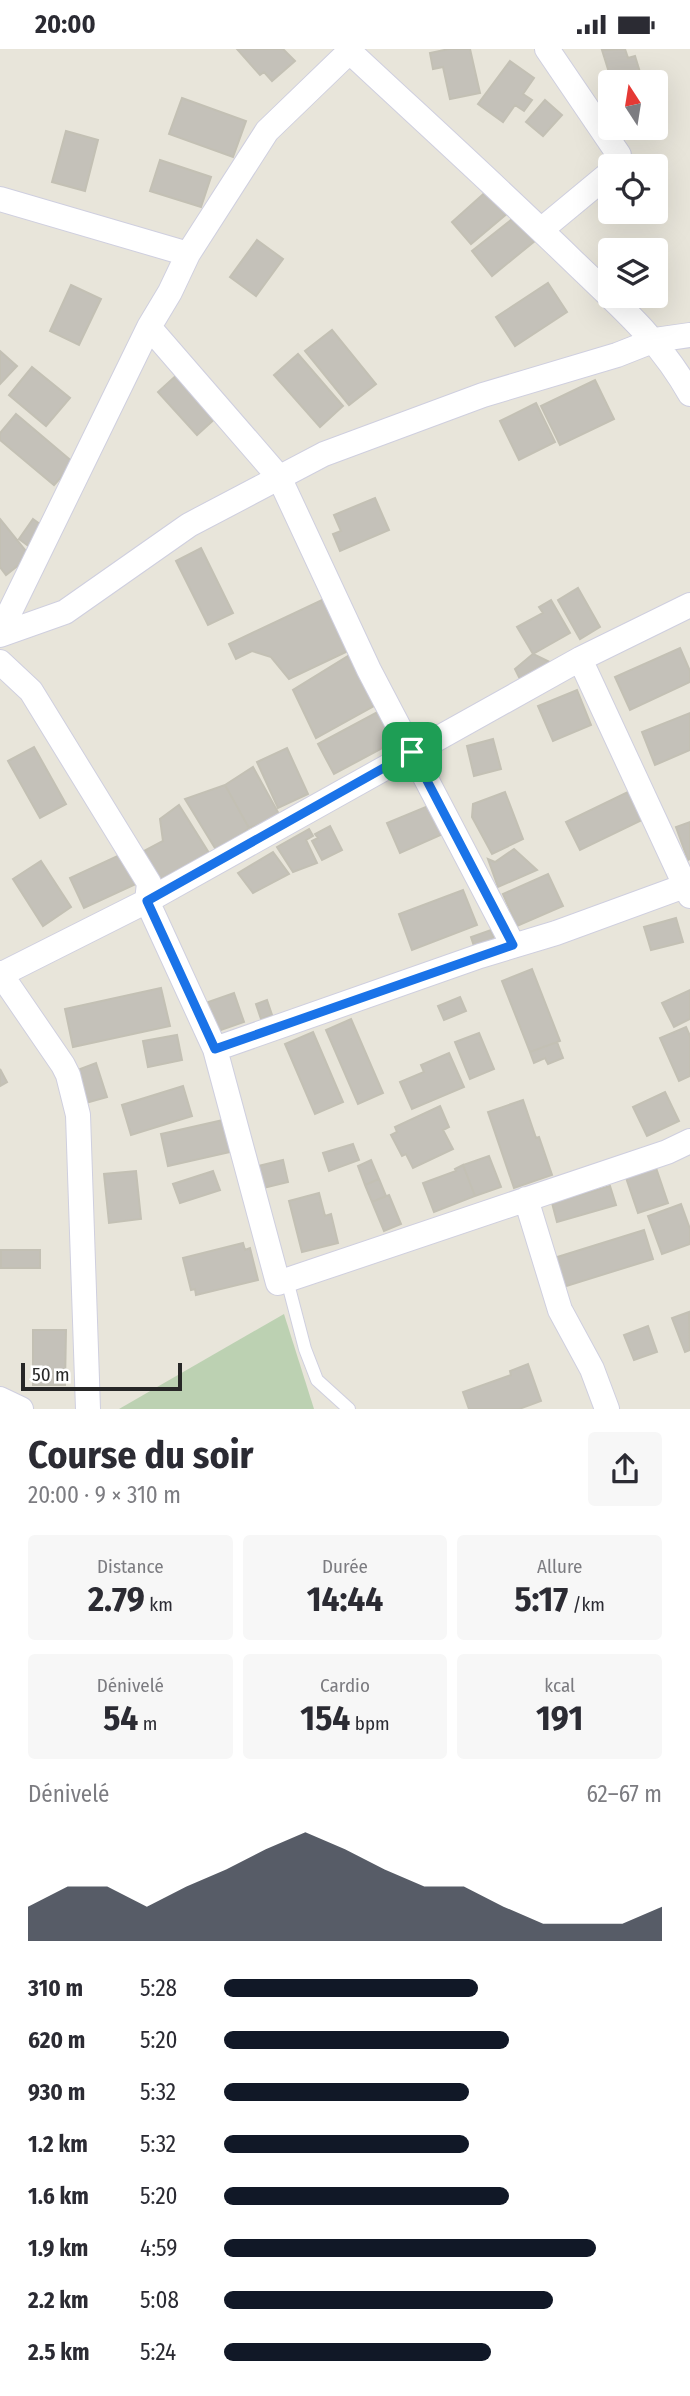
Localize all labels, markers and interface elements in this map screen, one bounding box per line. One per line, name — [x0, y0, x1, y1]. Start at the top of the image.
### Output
text: 20:00 — [35, 9, 96, 40]
north arrow — [598, 70, 668, 140]
map controls — [598, 70, 668, 308]
button: locate — [598, 154, 668, 224]
button: layers — [598, 238, 668, 308]
pin — [382, 722, 442, 782]
icon: arrive — [393, 733, 431, 771]
scale bar — [21, 1360, 182, 1392]
text: 50 m — [32, 1363, 70, 1386]
text: Course du soir — [28, 1432, 254, 1478]
button: share — [588, 1432, 662, 1506]
text: 20:00 · 9 × 310 m — [28, 1481, 181, 1509]
text: Distance — [97, 1555, 164, 1578]
text: Durée — [322, 1555, 368, 1578]
text: Allure — [537, 1555, 582, 1578]
text: 2.79 — [88, 1578, 145, 1620]
text: 14:44 — [307, 1578, 383, 1620]
text: 5:17 — [514, 1578, 568, 1620]
text: km — [145, 1593, 173, 1616]
text: /km — [568, 1593, 605, 1616]
text: Dénivelé — [97, 1674, 164, 1697]
text: Cardio — [320, 1674, 370, 1697]
text: kcal — [544, 1674, 575, 1697]
text: 54 — [103, 1697, 138, 1739]
text: 154 — [300, 1697, 350, 1739]
text: 191 — [536, 1697, 583, 1739]
text: m — [138, 1712, 157, 1735]
text: bpm — [350, 1712, 390, 1735]
text: Dénivelé — [28, 1780, 109, 1808]
text: 62–67 m — [586, 1780, 662, 1808]
text: 310 m — [28, 1974, 83, 2002]
text: 5:28 — [140, 1974, 177, 2002]
text: 620 m — [28, 2026, 85, 2054]
text: 5:20 — [140, 2026, 178, 2054]
text: 930 m — [28, 2078, 85, 2106]
text: 5:32 — [140, 2078, 176, 2106]
text: 1.2 km — [28, 2130, 88, 2158]
text: 5:32 — [140, 2130, 176, 2158]
text: 1.6 km — [28, 2182, 89, 2210]
text: 5:20 — [140, 2182, 178, 2210]
text: 1.9 km — [28, 2234, 88, 2262]
text: 4:59 — [140, 2234, 178, 2262]
text: 2.2 km — [28, 2286, 89, 2314]
text: 5:08 — [140, 2286, 179, 2314]
text: 2.5 km — [28, 2338, 89, 2366]
text: 5:24 — [140, 2338, 176, 2366]

